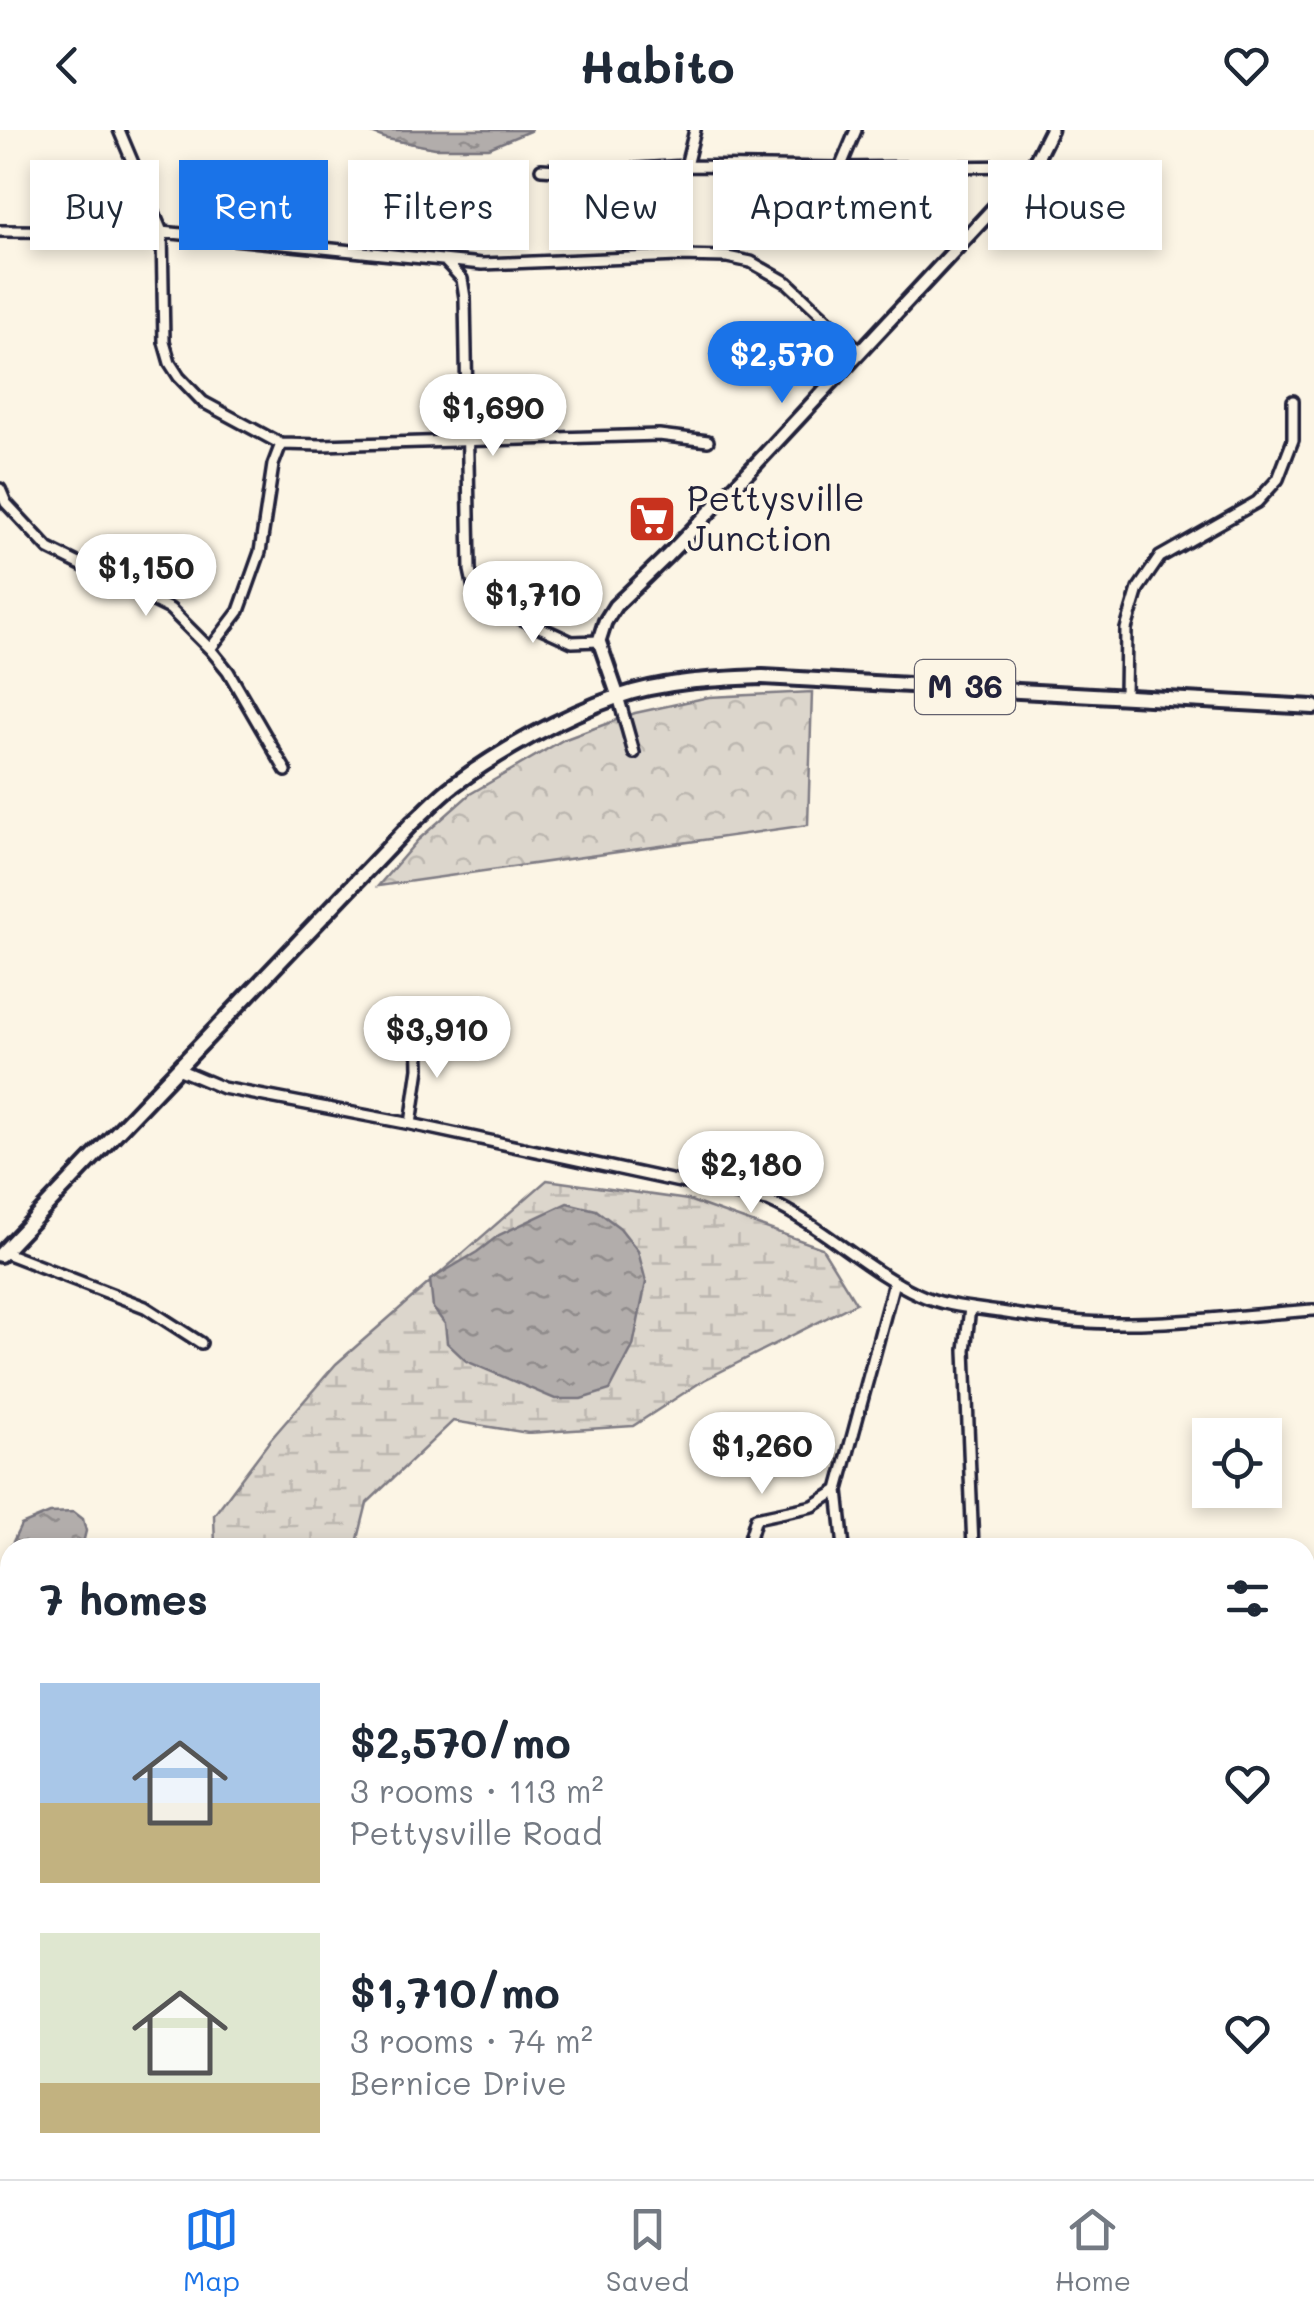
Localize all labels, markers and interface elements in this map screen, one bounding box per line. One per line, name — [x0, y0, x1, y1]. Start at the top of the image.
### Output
text: Habito — [580, 36, 734, 94]
icon: back — [40, 38, 95, 93]
icon: heart — [1219, 38, 1274, 93]
chip: Buy — [30, 160, 159, 250]
chip: Rent — [179, 160, 328, 250]
chip: Filters — [348, 160, 529, 250]
chip: New — [549, 160, 693, 250]
chip: Apartment — [713, 160, 968, 250]
chip: House — [988, 160, 1162, 250]
pin: $2,570 — [701, 321, 863, 406]
text: $2,570 — [730, 332, 834, 374]
pin: $1,690 — [412, 374, 574, 459]
text: $1,690 — [442, 385, 544, 427]
place label: Pettysville Junction — [687, 474, 865, 560]
supermarket icon: Pettysville Junction — [626, 493, 678, 545]
pin: $1,150 — [65, 534, 227, 619]
text: $1,150 — [97, 545, 195, 587]
pin: $1,710 — [452, 561, 614, 646]
text: $1,710 — [485, 572, 581, 614]
road number: M 36 — [915, 660, 1015, 714]
pin: $3,910 — [356, 996, 518, 1081]
text: $3,910 — [386, 1007, 488, 1049]
pin: $2,180 — [670, 1131, 832, 1216]
text: $2,180 — [700, 1142, 802, 1184]
pin: $1,260 — [681, 1412, 843, 1497]
map controls — [1192, 1418, 1282, 1508]
button: locate — [1192, 1418, 1282, 1508]
text: $1,260 — [711, 1423, 813, 1465]
text: 7 homes — [40, 1571, 208, 1626]
icon: filters — [1220, 1571, 1275, 1626]
text: $2,570/mo — [350, 1714, 571, 1769]
icon: home — [120, 1723, 240, 1843]
icon: heart — [1220, 1756, 1275, 1811]
text: 3 rooms · 113 m² — [350, 1769, 604, 1811]
text: Pettysville Road — [350, 1811, 602, 1853]
text: $1,710/mo — [350, 1964, 560, 2019]
icon: home — [120, 1973, 240, 2093]
icon: heart — [1220, 2006, 1275, 2061]
text: 3 rooms · 74 m² — [350, 2019, 593, 2061]
text: Bernice Drive — [350, 2061, 567, 2103]
tab: Map — [183, 2202, 240, 2298]
tab: Saved — [606, 2202, 689, 2298]
tab: Home — [1055, 2202, 1131, 2298]

